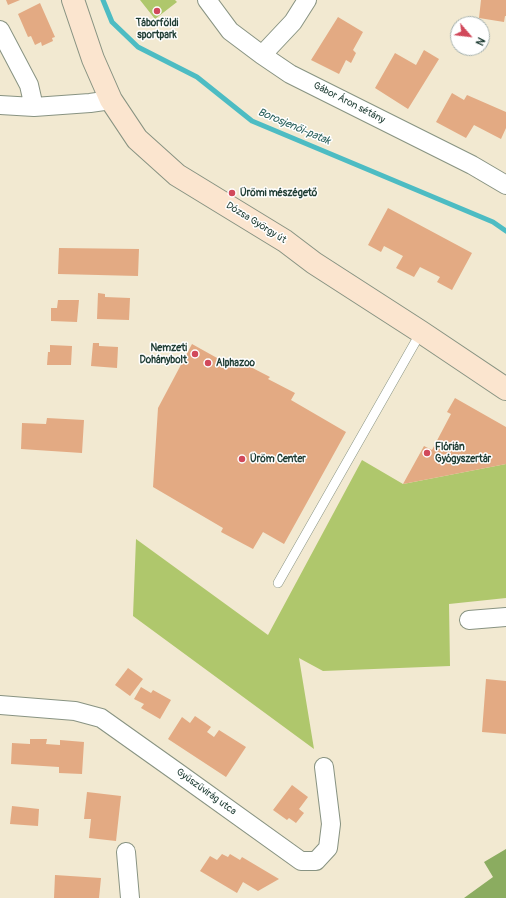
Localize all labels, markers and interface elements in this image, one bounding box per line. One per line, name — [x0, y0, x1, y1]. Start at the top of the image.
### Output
marker: Táborföldi sportpark — [152, 6, 162, 16]
north arrow — [450, 16, 490, 56]
place label: Táborföldi sportpark — [136, 17, 178, 40]
text: N — [473, 35, 488, 48]
street label: Gábor Áron sétány — [311, 80, 387, 126]
water label: Borosjenői-patak — [256, 106, 332, 148]
place label: Ürömi mészégető — [240, 187, 317, 199]
marker: Ürömi mészégető — [227, 188, 237, 198]
street label: Dózsa György út — [224, 200, 288, 246]
place label: Nemzeti Dohánybolt — [140, 342, 187, 366]
marker: Nemzeti Dohánybolt — [190, 349, 200, 359]
place label: Alphazoo — [216, 357, 255, 369]
marker: Alphazoo — [203, 358, 213, 368]
place label: Flórián Gyógyszertár — [435, 441, 491, 464]
marker: Flórián Gyógyszertár — [422, 448, 432, 458]
place label: Üröm Center — [250, 453, 306, 465]
marker: Üröm Center — [237, 454, 247, 464]
street label: Gyűszűvirág utca — [174, 766, 238, 818]

